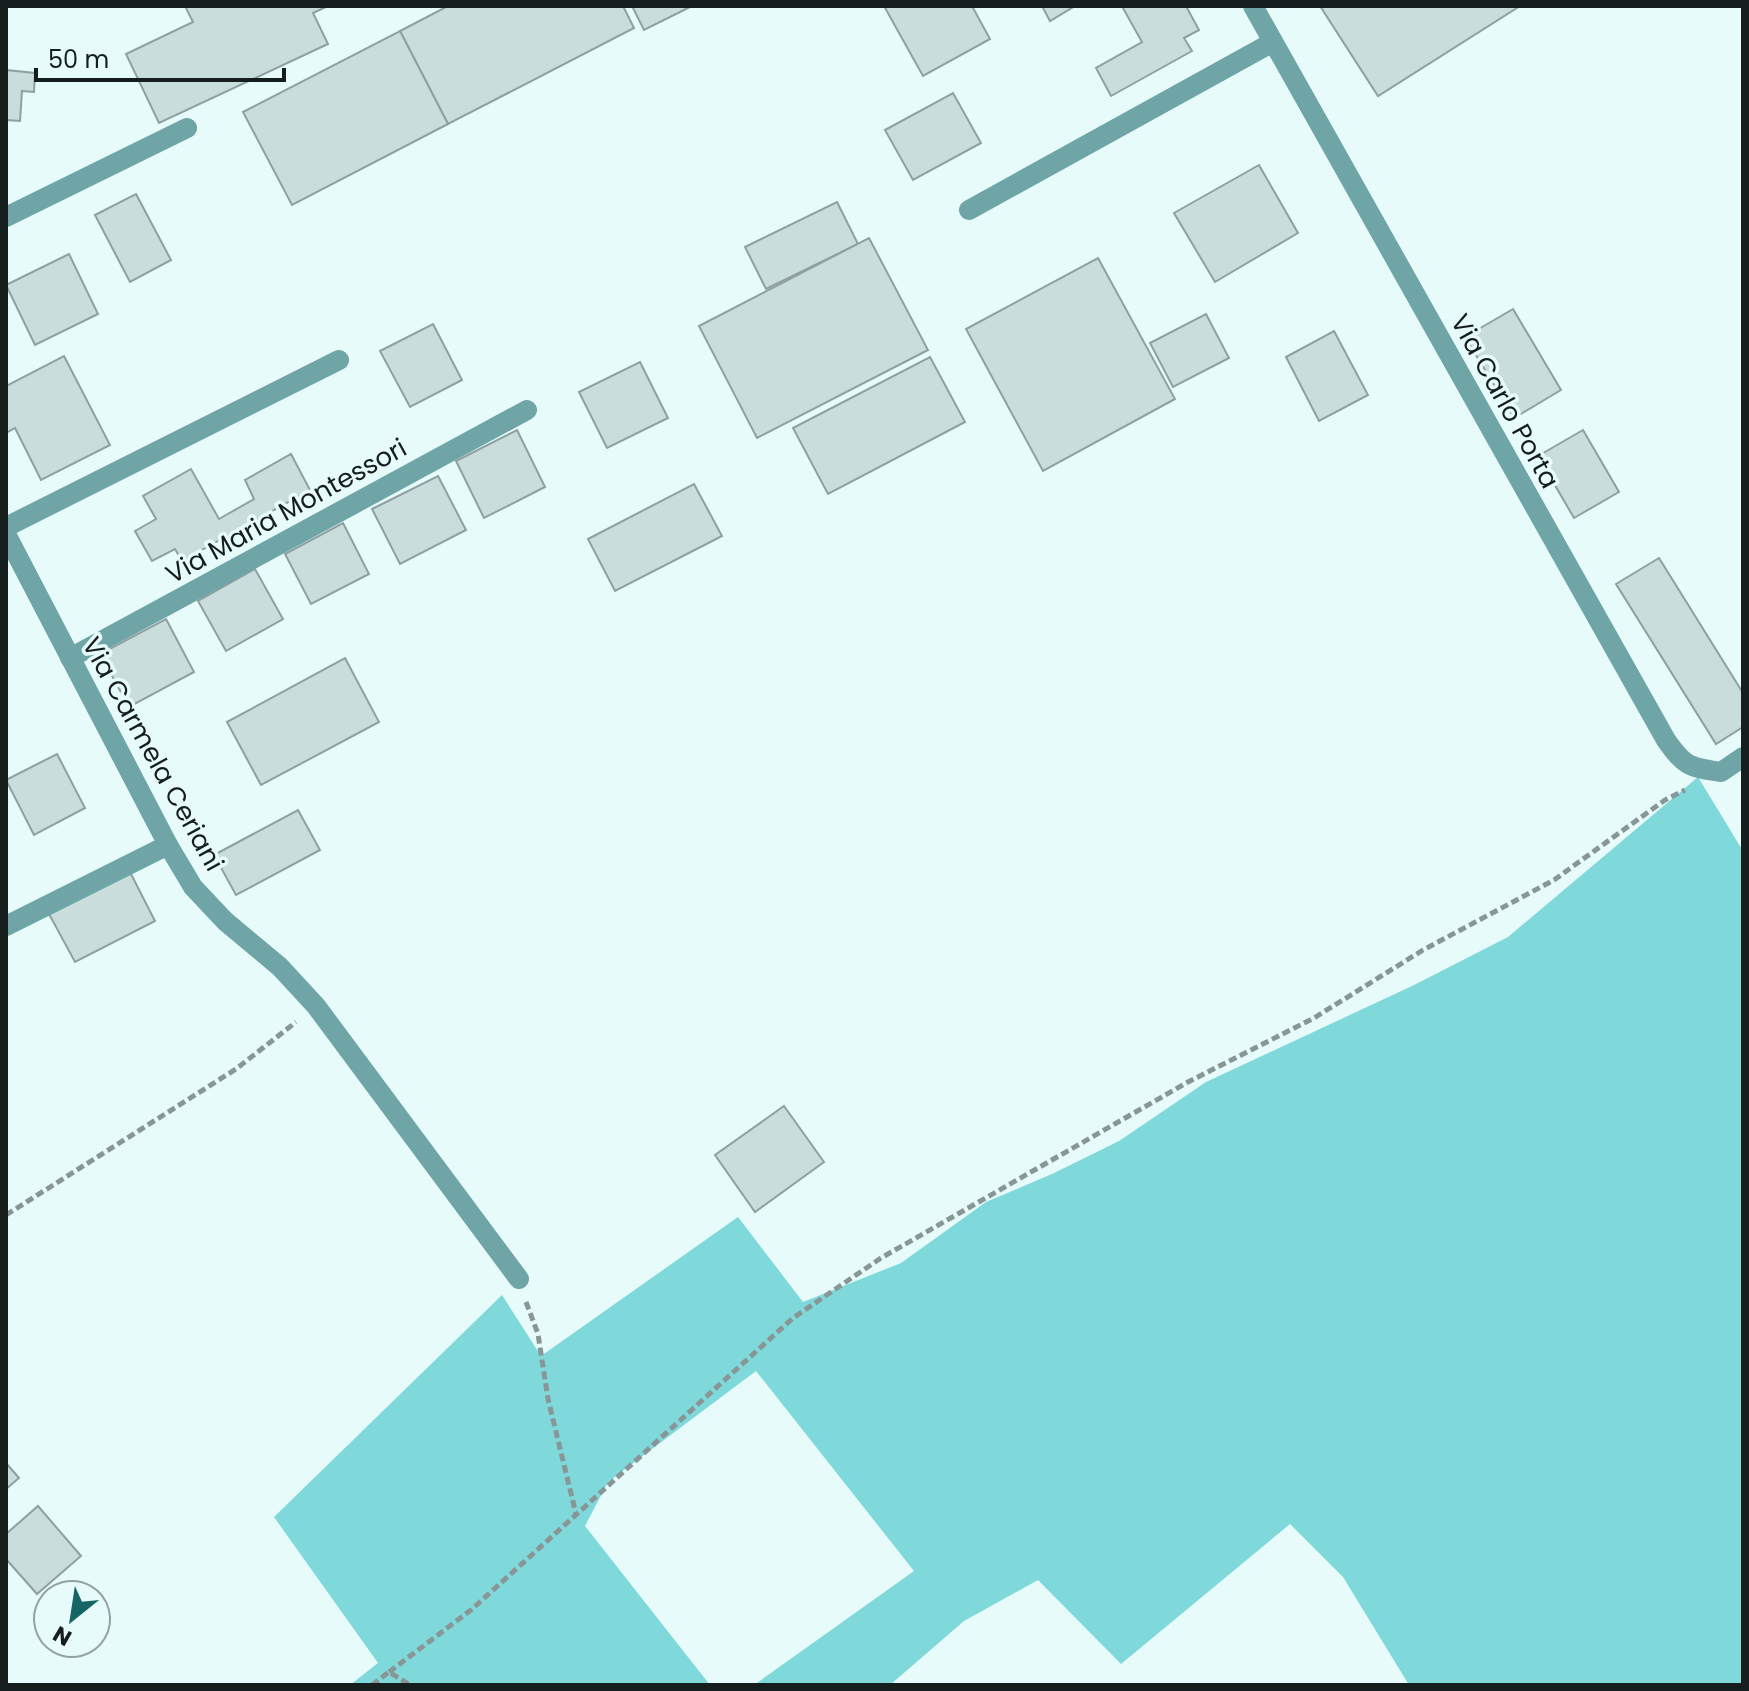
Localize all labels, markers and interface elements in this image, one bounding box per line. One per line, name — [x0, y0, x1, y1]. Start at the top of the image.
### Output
scale bar — [36, 32, 284, 82]
text: 50 m — [48, 43, 109, 76]
street label: Via Carlo Porta — [1442, 307, 1568, 495]
street label: Via Maria Montessori — [159, 430, 413, 592]
street label: Via Carmela Ceriani — [74, 630, 232, 878]
north arrow — [32, 1579, 112, 1659]
text: N — [47, 1618, 77, 1653]

